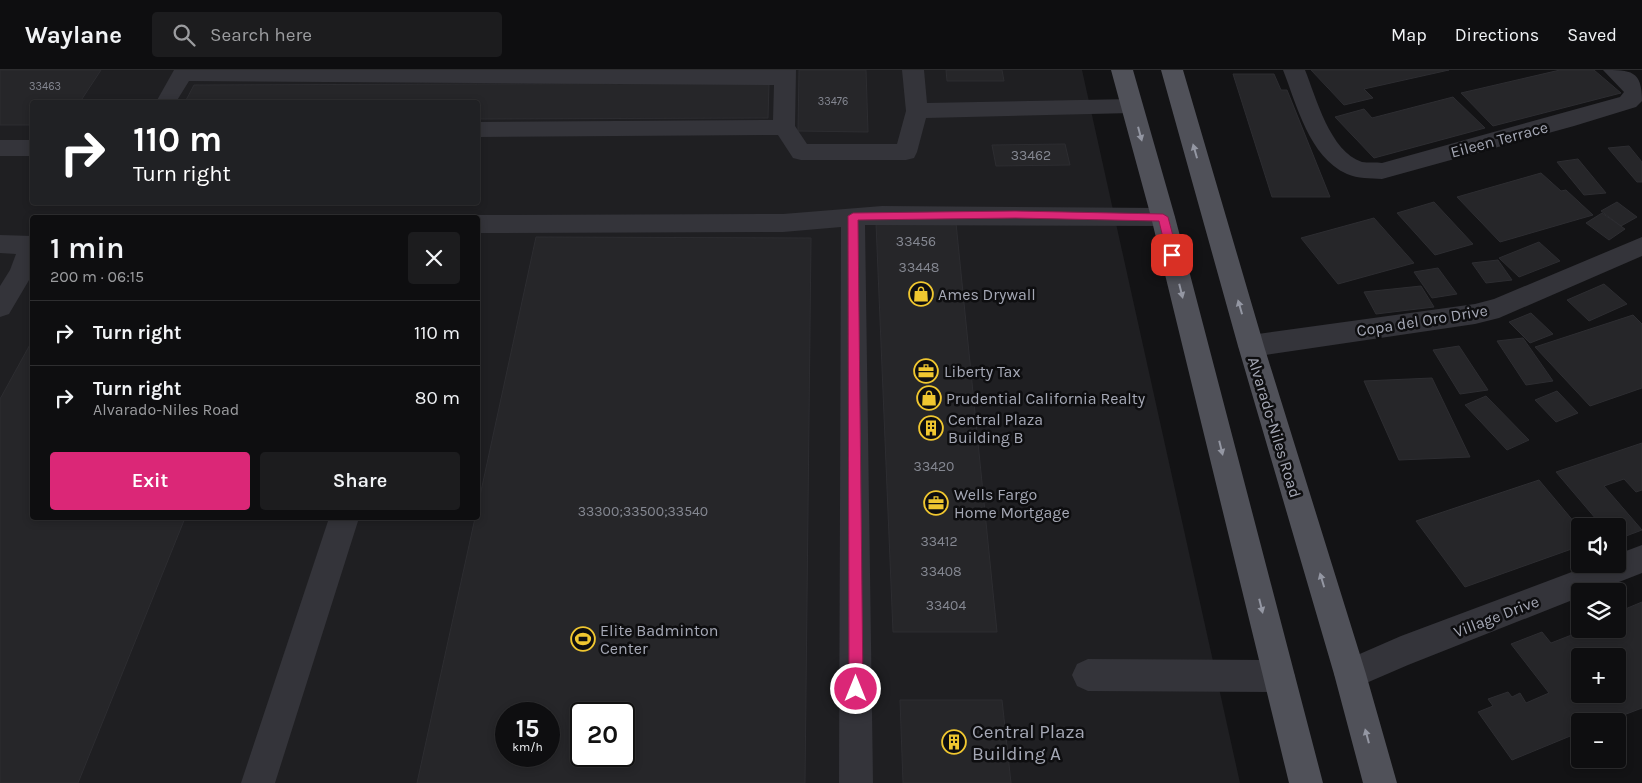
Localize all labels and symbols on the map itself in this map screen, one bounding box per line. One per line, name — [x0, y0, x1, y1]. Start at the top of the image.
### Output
house number: 33463 — [29, 80, 61, 93]
house number: 33476 — [818, 95, 848, 108]
street label: Eileen Terrace — [1448, 117, 1550, 162]
one-way arrow — [1136, 126, 1144, 141]
one-way arrow — [1190, 143, 1198, 158]
house number: 33462 — [1011, 147, 1051, 164]
house number: 33456 — [896, 233, 936, 250]
pin — [1151, 234, 1193, 276]
house number: 33448 — [899, 259, 939, 276]
shop icon: Ames Drywall — [908, 281, 934, 307]
one-way arrow — [1178, 283, 1186, 298]
place label: Ames Drywall — [938, 285, 1036, 304]
one-way arrow — [1235, 300, 1243, 315]
street label: Copa del Oro Drive — [1355, 301, 1489, 340]
street label: Alvarado-Niles Road — [1244, 354, 1305, 500]
office icon: Liberty Tax — [913, 358, 939, 384]
place label: Liberty Tax — [944, 362, 1021, 381]
shop icon: Prudential California Realty — [916, 385, 942, 411]
place label: Prudential California Realty — [946, 389, 1146, 408]
place label: Central Plaza Building B — [948, 410, 1043, 447]
building icon: Central Plaza Building B — [918, 415, 944, 441]
one-way arrow — [1218, 441, 1226, 456]
house number: 33420 — [914, 458, 954, 475]
place label: Wells Fargo Home Mortgage — [954, 485, 1070, 522]
office icon: Wells Fargo Home Mortgage — [923, 490, 949, 516]
house number: 33300;33500;33540 — [578, 503, 708, 520]
house number: 33412 — [920, 533, 958, 550]
house number: 33408 — [920, 563, 962, 580]
one-way arrow — [1317, 572, 1325, 587]
street label: Village Drive — [1451, 591, 1542, 641]
house number: 33404 — [926, 597, 966, 614]
one-way arrow — [1257, 599, 1265, 614]
place label: Elite Badminton Center — [600, 621, 718, 658]
sports icon: Elite Badminton Center — [570, 626, 596, 652]
position arrow — [829, 662, 881, 714]
speed limit sign: 20 — [570, 702, 635, 767]
place label: Central Plaza Building A — [972, 721, 1085, 765]
one-way arrow — [1363, 728, 1371, 743]
building icon: Central Plaza Building A — [941, 729, 967, 755]

